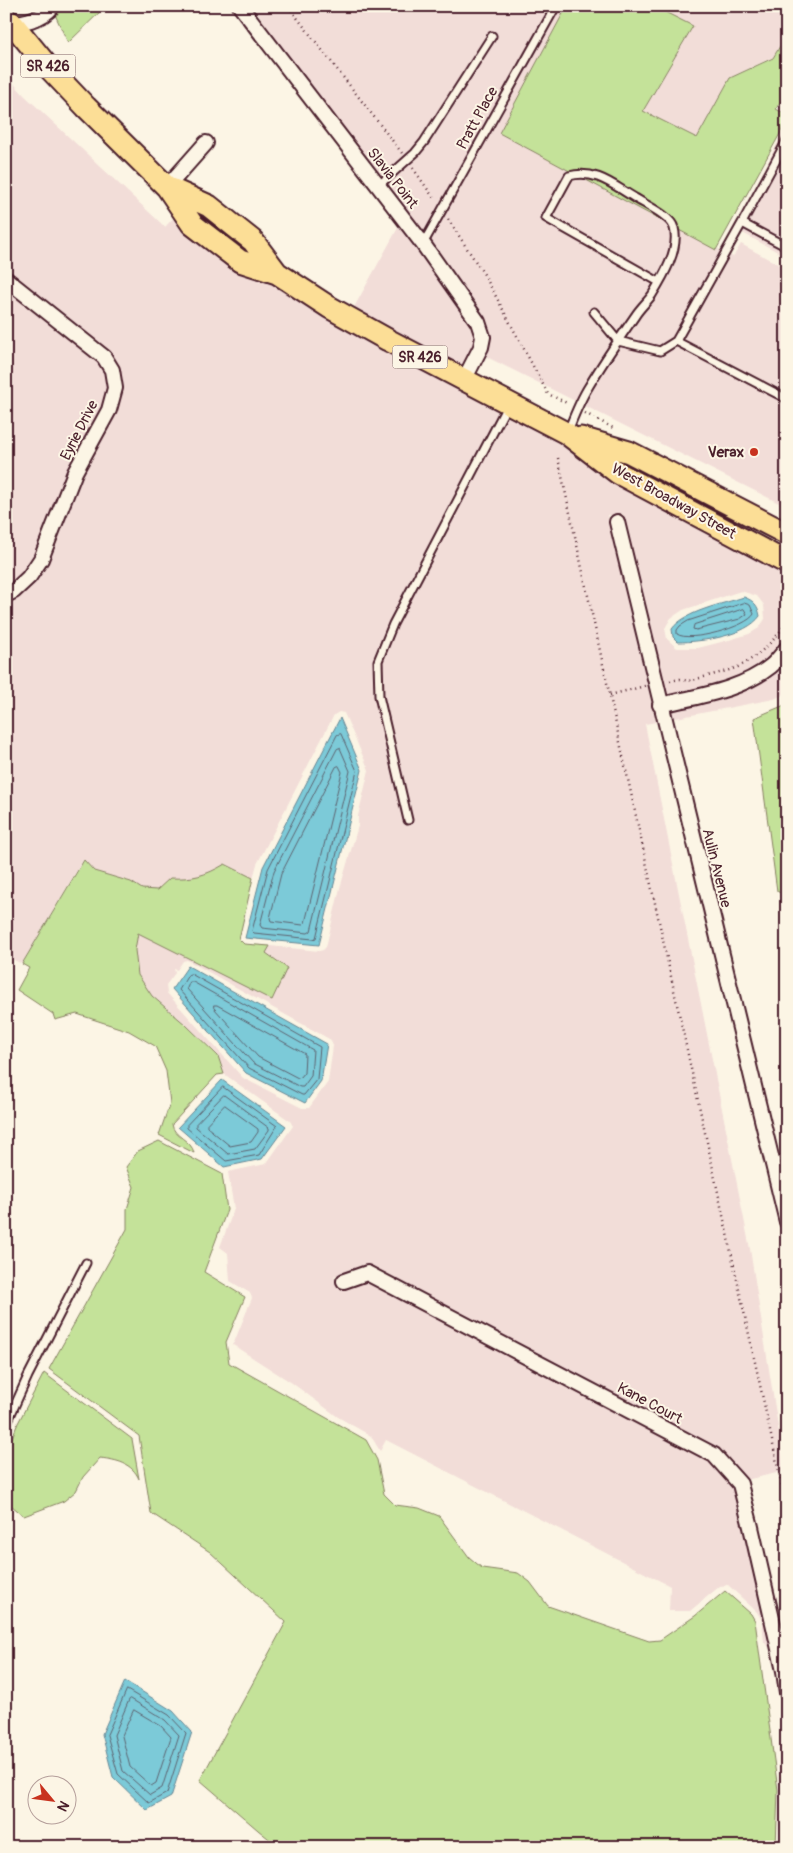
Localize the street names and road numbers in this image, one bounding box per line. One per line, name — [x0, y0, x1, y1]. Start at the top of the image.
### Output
road number: SR 426 — [20, 54, 76, 78]
street label: Pratt Place — [452, 83, 503, 153]
street label: Slavia Point — [363, 144, 423, 213]
road number: SR 426 — [392, 346, 448, 368]
street label: Eyrie Drive — [56, 396, 103, 463]
street label: West Broadway Street — [608, 459, 740, 544]
street label: Aulin Avenue — [698, 827, 736, 910]
street label: Kane Court — [614, 1378, 686, 1429]

